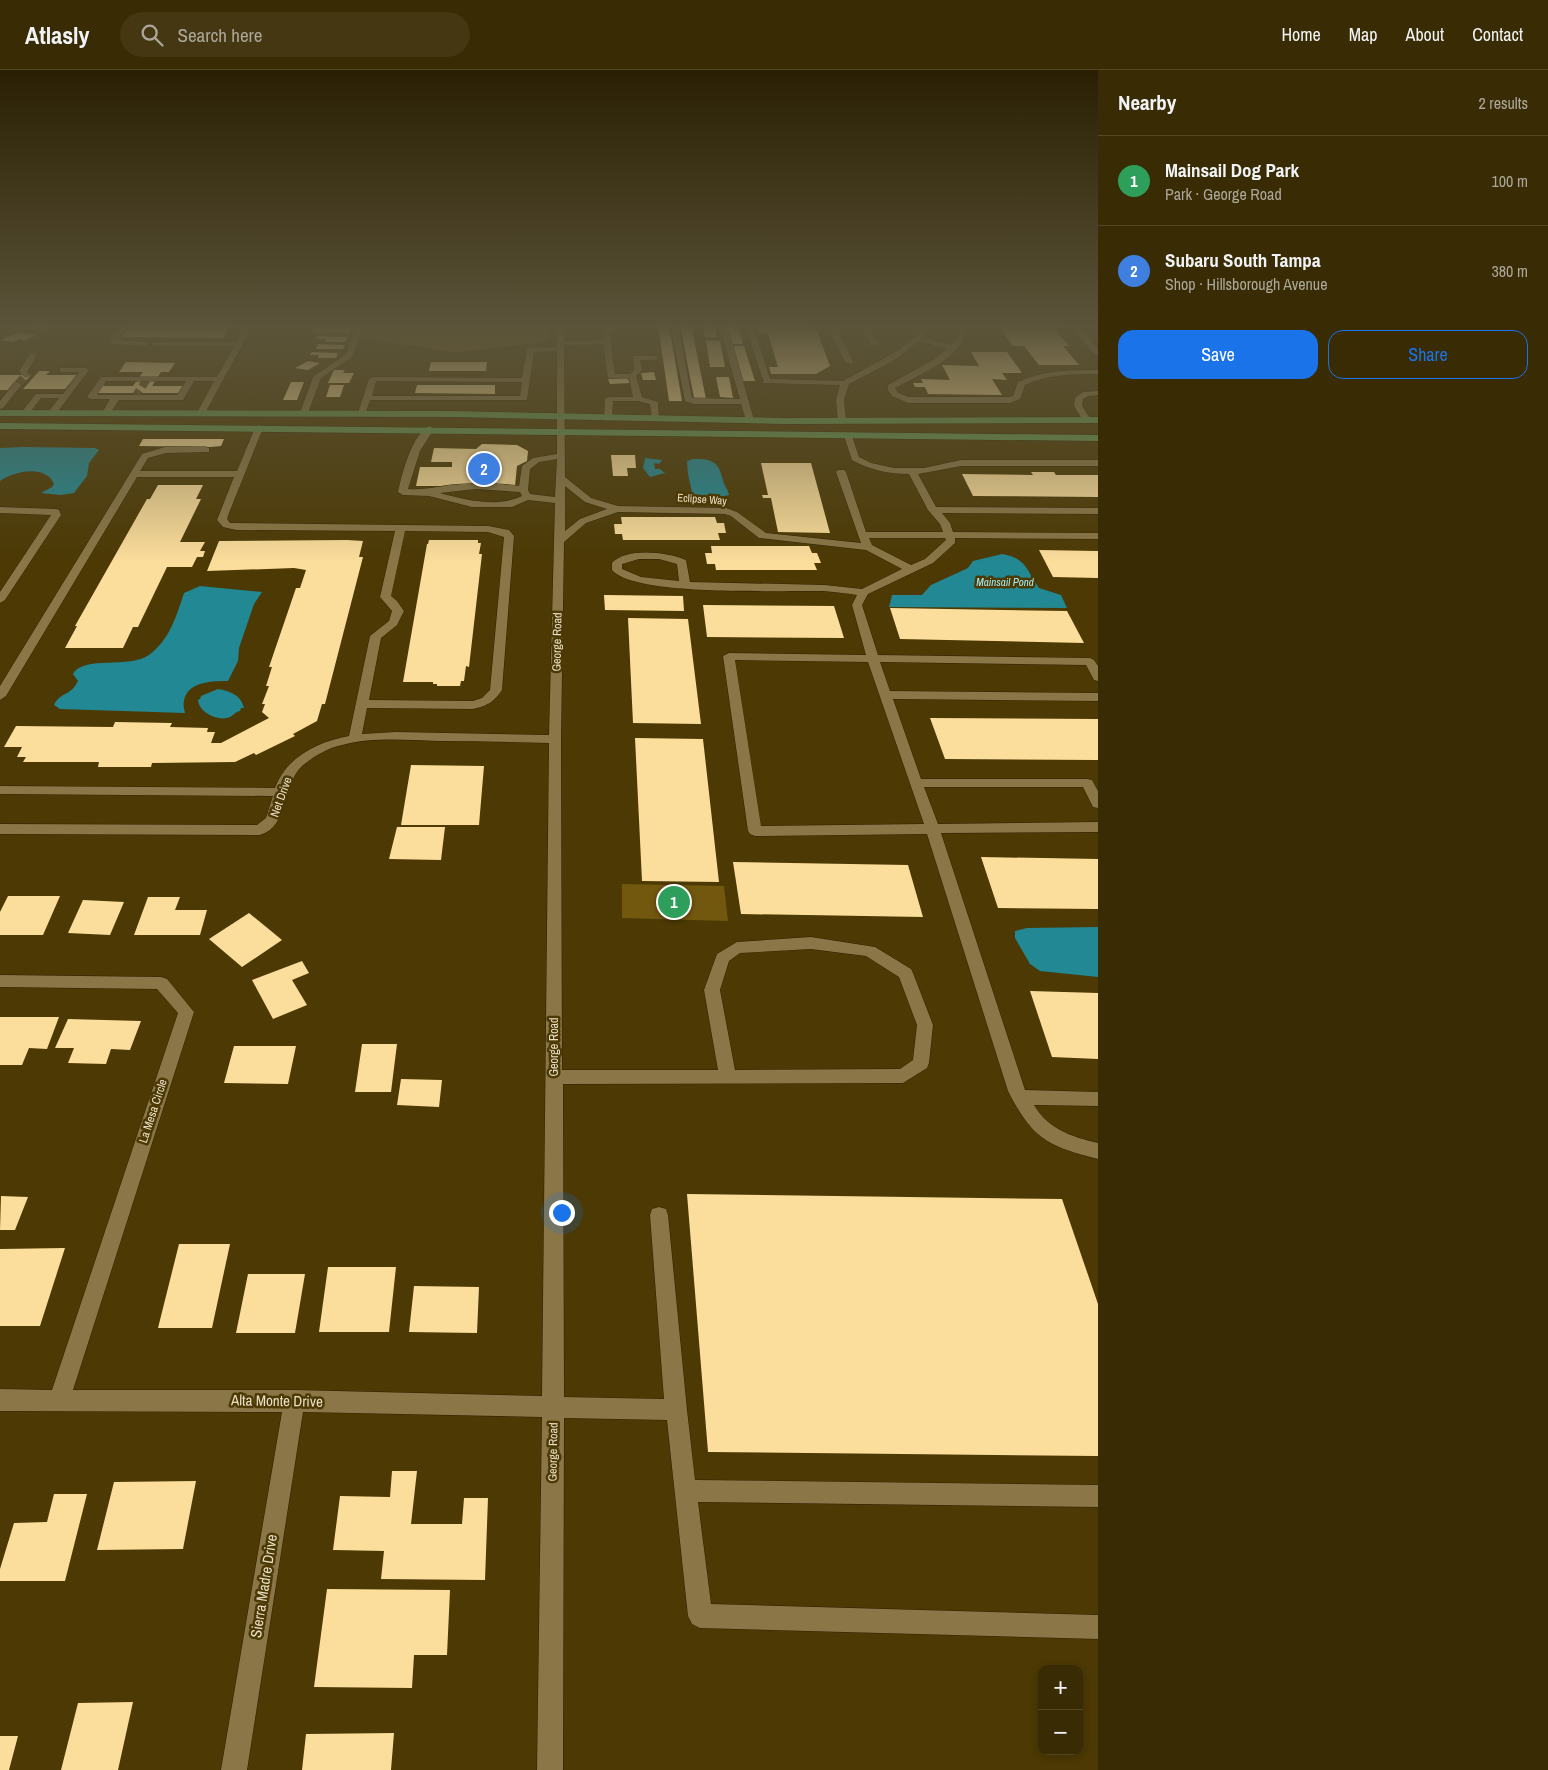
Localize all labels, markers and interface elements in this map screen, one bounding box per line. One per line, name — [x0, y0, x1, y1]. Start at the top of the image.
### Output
search box — [120, 12, 470, 57]
text: Atlasly — [25, 19, 90, 51]
icon: search — [138, 21, 166, 49]
text: Search here — [178, 22, 262, 48]
text: Home — [1281, 22, 1321, 47]
text: Map — [1349, 22, 1378, 47]
text: About — [1406, 22, 1444, 47]
text: Contact — [1472, 22, 1523, 47]
text: Nearby — [1118, 88, 1176, 117]
text: 2 results — [1478, 92, 1528, 114]
text: Mainsail Dog Park — [1165, 157, 1299, 183]
text: 1 — [1130, 170, 1138, 192]
text: 100 m — [1492, 170, 1528, 192]
text: Park · George Road — [1165, 183, 1282, 205]
text: Subaru South Tampa — [1165, 247, 1321, 273]
text: 2 — [1130, 260, 1138, 282]
text: 380 m — [1492, 260, 1528, 282]
text: Shop · Hillsborough Avenue — [1165, 273, 1327, 295]
button: Save — [1118, 330, 1318, 379]
button: Share — [1328, 330, 1528, 379]
pin: 2 — [468, 450, 500, 488]
street label: Eclipse Way — [677, 490, 728, 508]
water label: Mainsail Pond — [976, 575, 1035, 589]
street label: George Road — [548, 612, 566, 672]
street label: Net Drive — [266, 775, 296, 819]
pin: 1 — [658, 883, 690, 921]
street label: George Road — [546, 1017, 562, 1077]
street label: La Mesa Circle — [135, 1077, 171, 1145]
your location — [549, 1200, 575, 1226]
street label: Alta Monte Drive — [230, 1389, 323, 1412]
street label: George Road — [544, 1422, 562, 1482]
street label: Sierra Madre Drive — [245, 1532, 282, 1639]
map controls — [1038, 1665, 1083, 1755]
button: + — [1038, 1665, 1083, 1710]
button: − — [1038, 1710, 1083, 1755]

